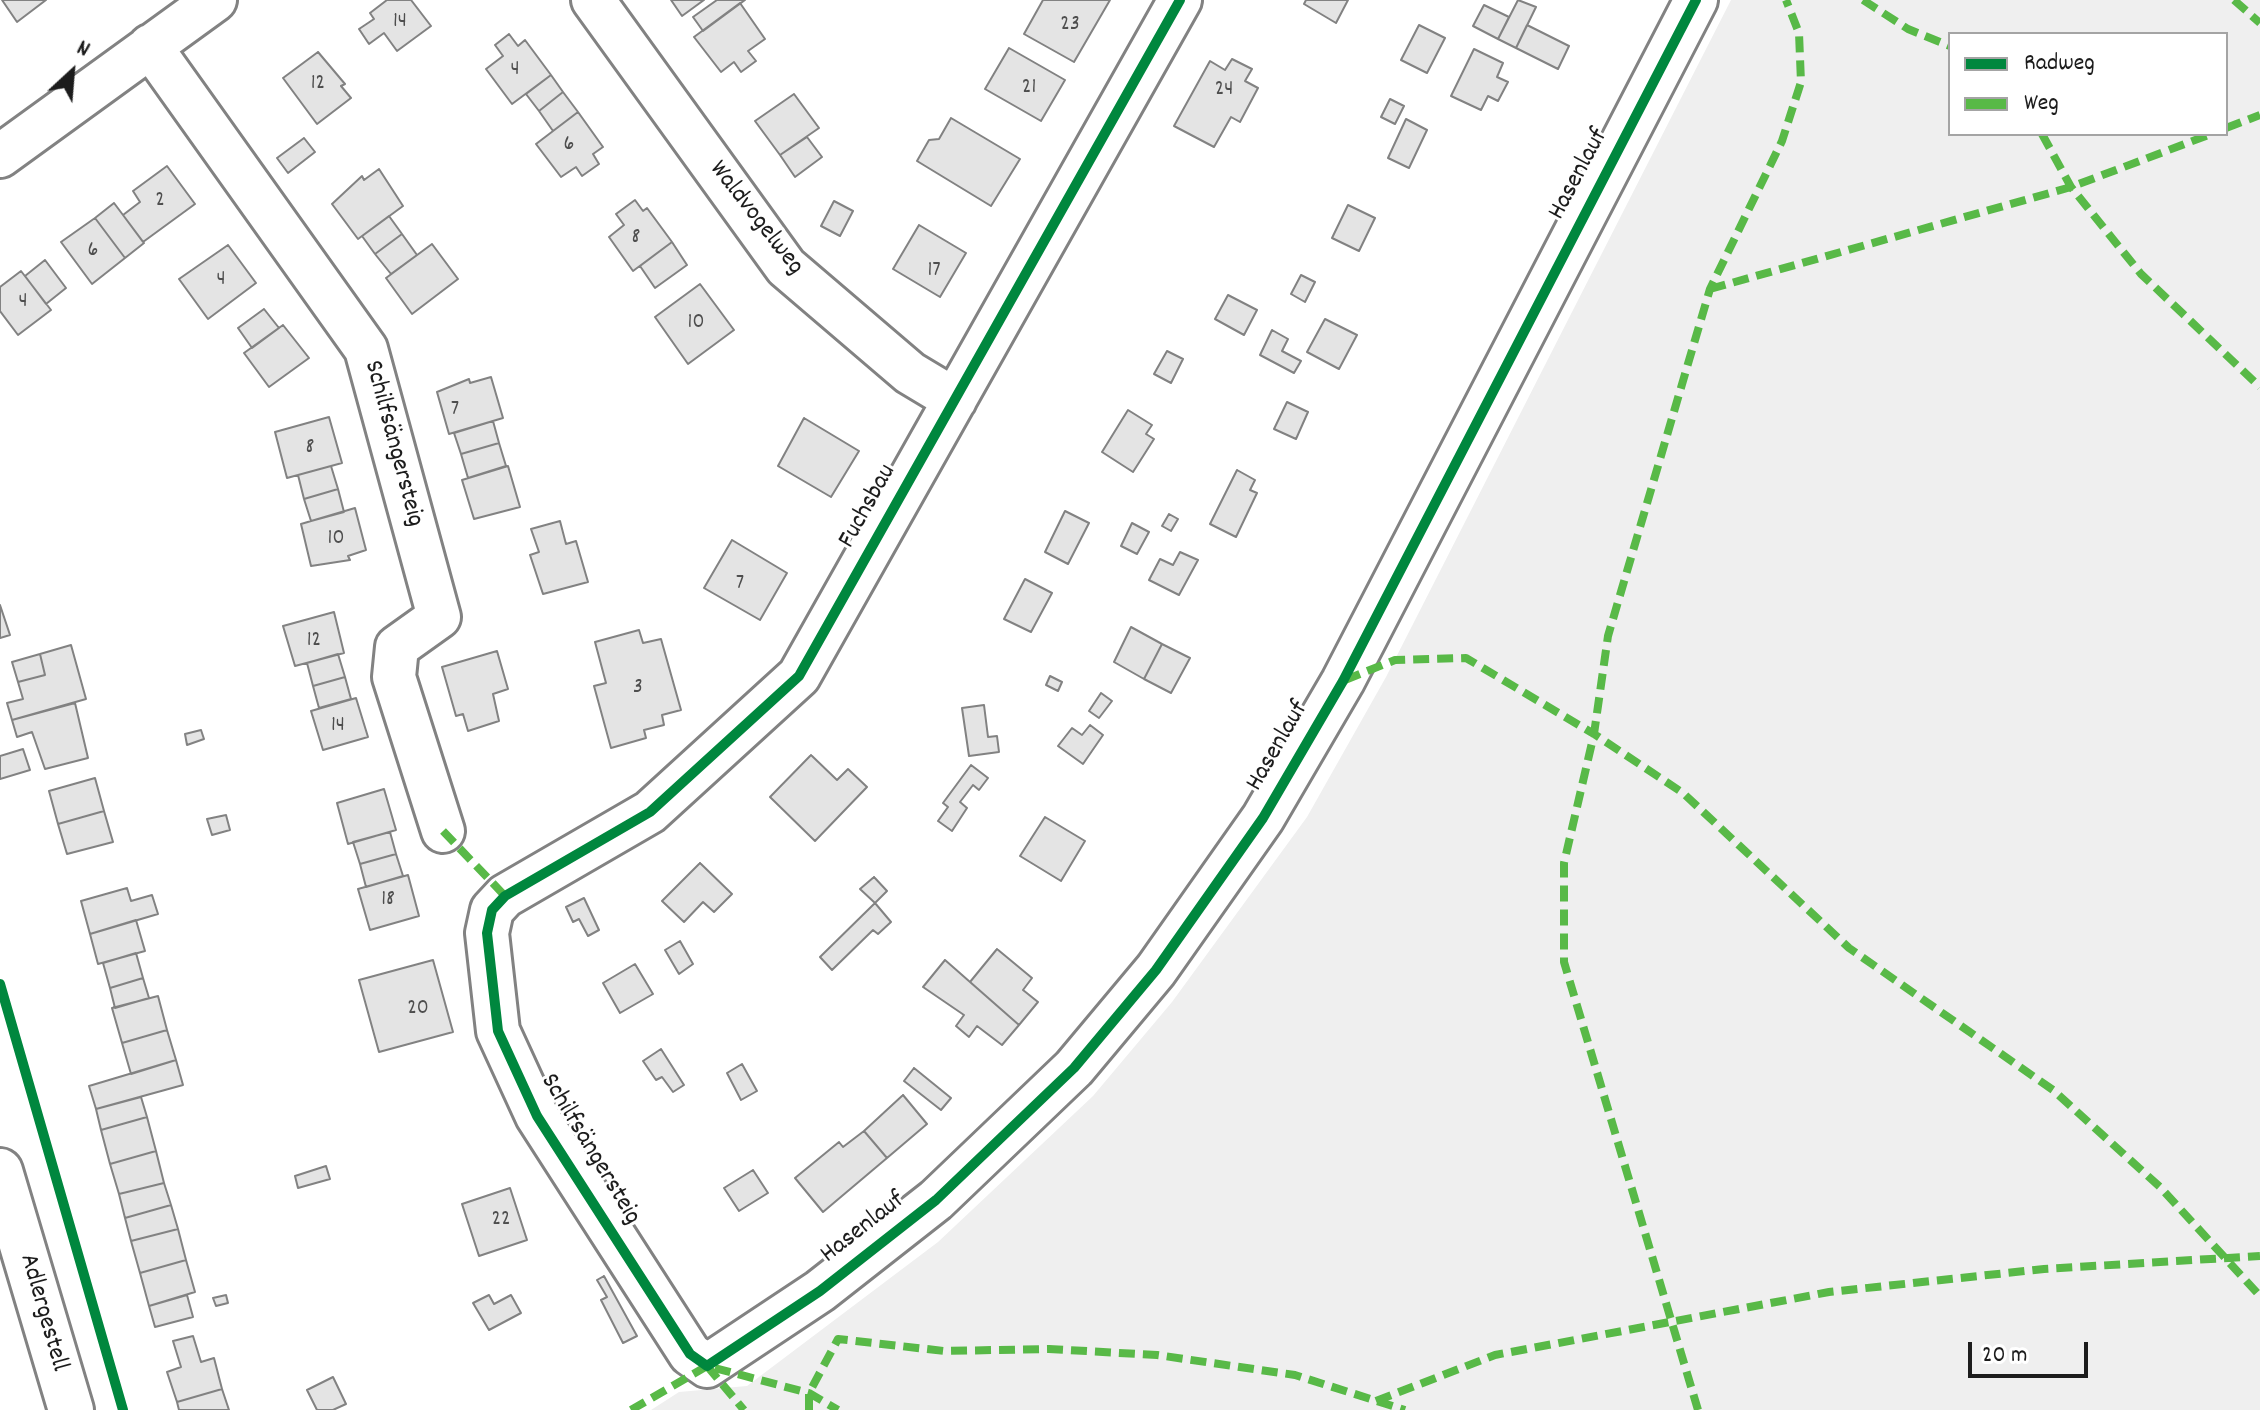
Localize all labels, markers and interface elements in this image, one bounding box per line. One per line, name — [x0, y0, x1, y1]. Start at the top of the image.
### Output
house number: 14 — [393, 10, 407, 36]
house number: 23 — [1060, 13, 1080, 39]
north arrow — [32, 32, 112, 112]
legend — [1948, 32, 2228, 136]
text: N — [71, 34, 94, 66]
text: Radweg — [2024, 47, 2095, 81]
house number: 4 — [510, 58, 520, 84]
house number: 12 — [311, 72, 325, 98]
house number: 21 — [1022, 76, 1036, 102]
house number: 24 — [1215, 78, 1233, 104]
text: Weg — [2024, 87, 2059, 121]
street label: Hasenlauf — [1543, 124, 1617, 226]
house number: 6 — [564, 133, 574, 159]
street label: Waldvogelweg — [701, 156, 809, 282]
house number: 2 — [155, 189, 165, 215]
house number: 8 — [632, 226, 640, 252]
house number: 6 — [88, 239, 98, 265]
house number: 17 — [927, 259, 941, 285]
house number: 4 — [216, 268, 226, 294]
house number: 4 — [18, 290, 28, 316]
house number: 10 — [688, 311, 704, 337]
street label: Schilfsängersteig — [355, 358, 429, 530]
house number: 7 — [451, 398, 459, 424]
house number: 8 — [306, 436, 314, 462]
street label: Fuchsbau — [833, 460, 905, 554]
house number: 10 — [328, 527, 344, 553]
house number: 7 — [736, 572, 744, 598]
house number: 12 — [307, 629, 321, 655]
house number: 3 — [633, 676, 643, 702]
street label: Hasenlauf — [1241, 696, 1317, 798]
house number: 14 — [331, 714, 345, 740]
house number: 18 — [381, 888, 395, 914]
house number: 20 — [407, 997, 429, 1023]
street label: Schilfsängersteig — [532, 1069, 646, 1231]
street label: Hasenlauf — [816, 1186, 912, 1272]
house number: 22 — [491, 1208, 511, 1234]
street label: Adlergestell — [10, 1251, 74, 1375]
scale bar — [1972, 1326, 2092, 1376]
text: 20 m — [1982, 1339, 2028, 1373]

